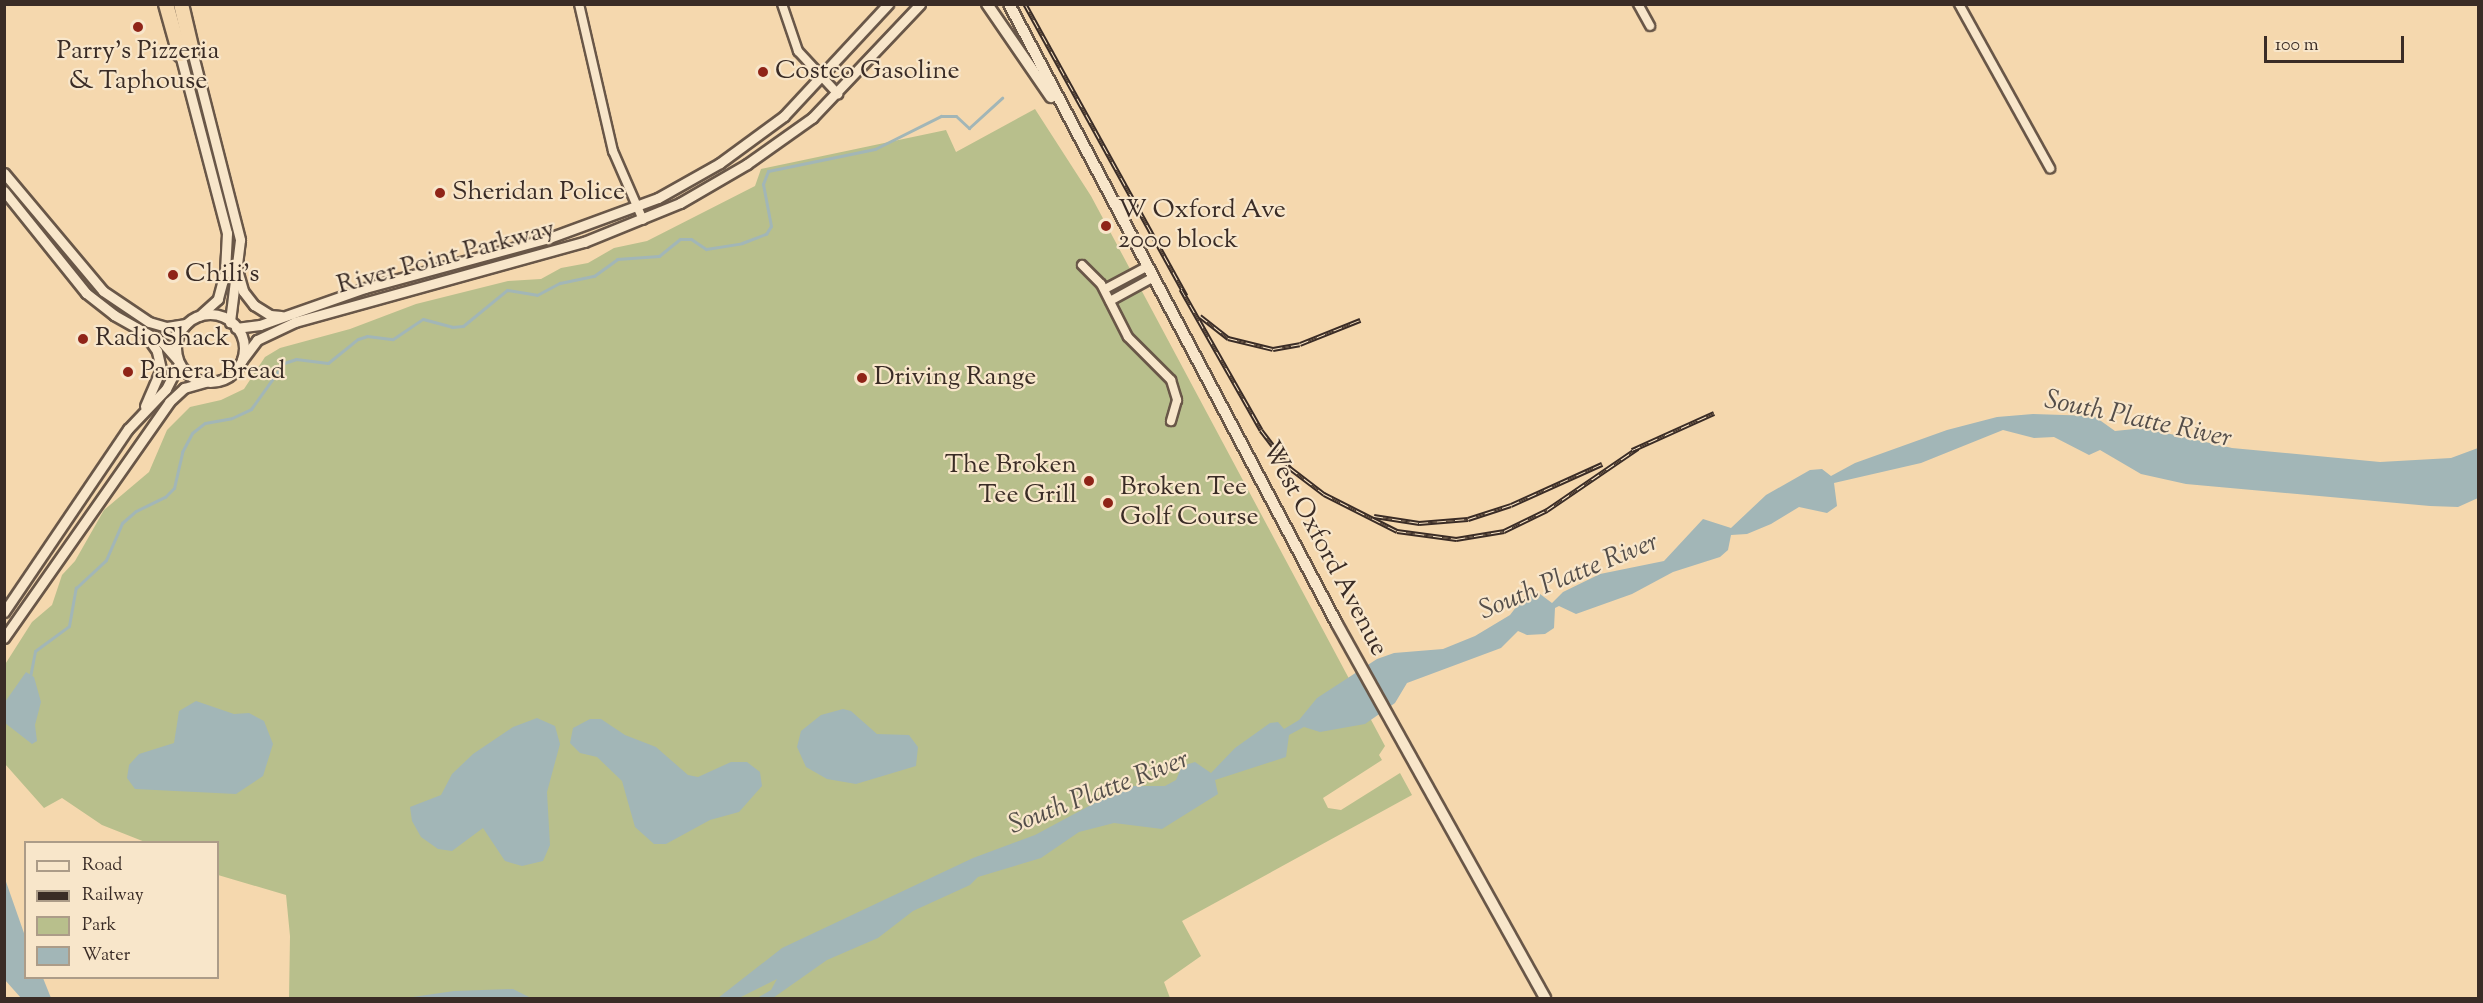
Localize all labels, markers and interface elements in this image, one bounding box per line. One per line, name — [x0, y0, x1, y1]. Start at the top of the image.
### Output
marker: Parry's Pizzeria & Taphouse — [131, 20, 145, 34]
scale bar — [2267, 24, 2406, 62]
text: 100 m — [2275, 33, 2319, 59]
place label: Parry's Pizzeria & Taphouse — [57, 36, 219, 98]
place label: Costco Gasoline — [775, 56, 959, 88]
marker: Costco Gasoline — [756, 65, 770, 79]
place label: Sheridan Police — [452, 177, 625, 209]
marker: Sheridan Police — [433, 186, 447, 200]
place label: W Oxford Ave 2000 block — [1118, 195, 1286, 256]
street label: River Point Parkway — [334, 214, 558, 302]
marker: W Oxford Ave 2000 block — [1099, 219, 1113, 233]
place label: Chili's — [185, 259, 259, 291]
marker: Chili's — [166, 268, 180, 282]
place label: RadioShack — [95, 323, 230, 355]
marker: RadioShack — [76, 332, 90, 346]
place label: Panera Bread — [140, 356, 285, 388]
place label: Driving Range — [874, 362, 1036, 394]
marker: Panera Bread — [121, 365, 135, 379]
marker: Driving Range — [855, 371, 869, 385]
water label: South Platte River — [2042, 384, 2234, 456]
street label: West Oxford Avenue — [1254, 436, 1394, 662]
place label: The Broken Tee Grill — [945, 450, 1077, 512]
place label: Broken Tee Golf Course — [1120, 472, 1259, 534]
marker: The Broken Tee Grill — [1082, 474, 1096, 488]
marker: Broken Tee Golf Course — [1101, 496, 1115, 510]
water label: South Platte River — [1475, 526, 1663, 628]
water label: South Platte River — [1004, 744, 1194, 842]
legend — [24, 841, 219, 979]
text: Road — [82, 853, 122, 879]
text: Railway — [82, 883, 144, 909]
text: Park — [82, 913, 116, 939]
text: Water — [82, 943, 130, 969]

